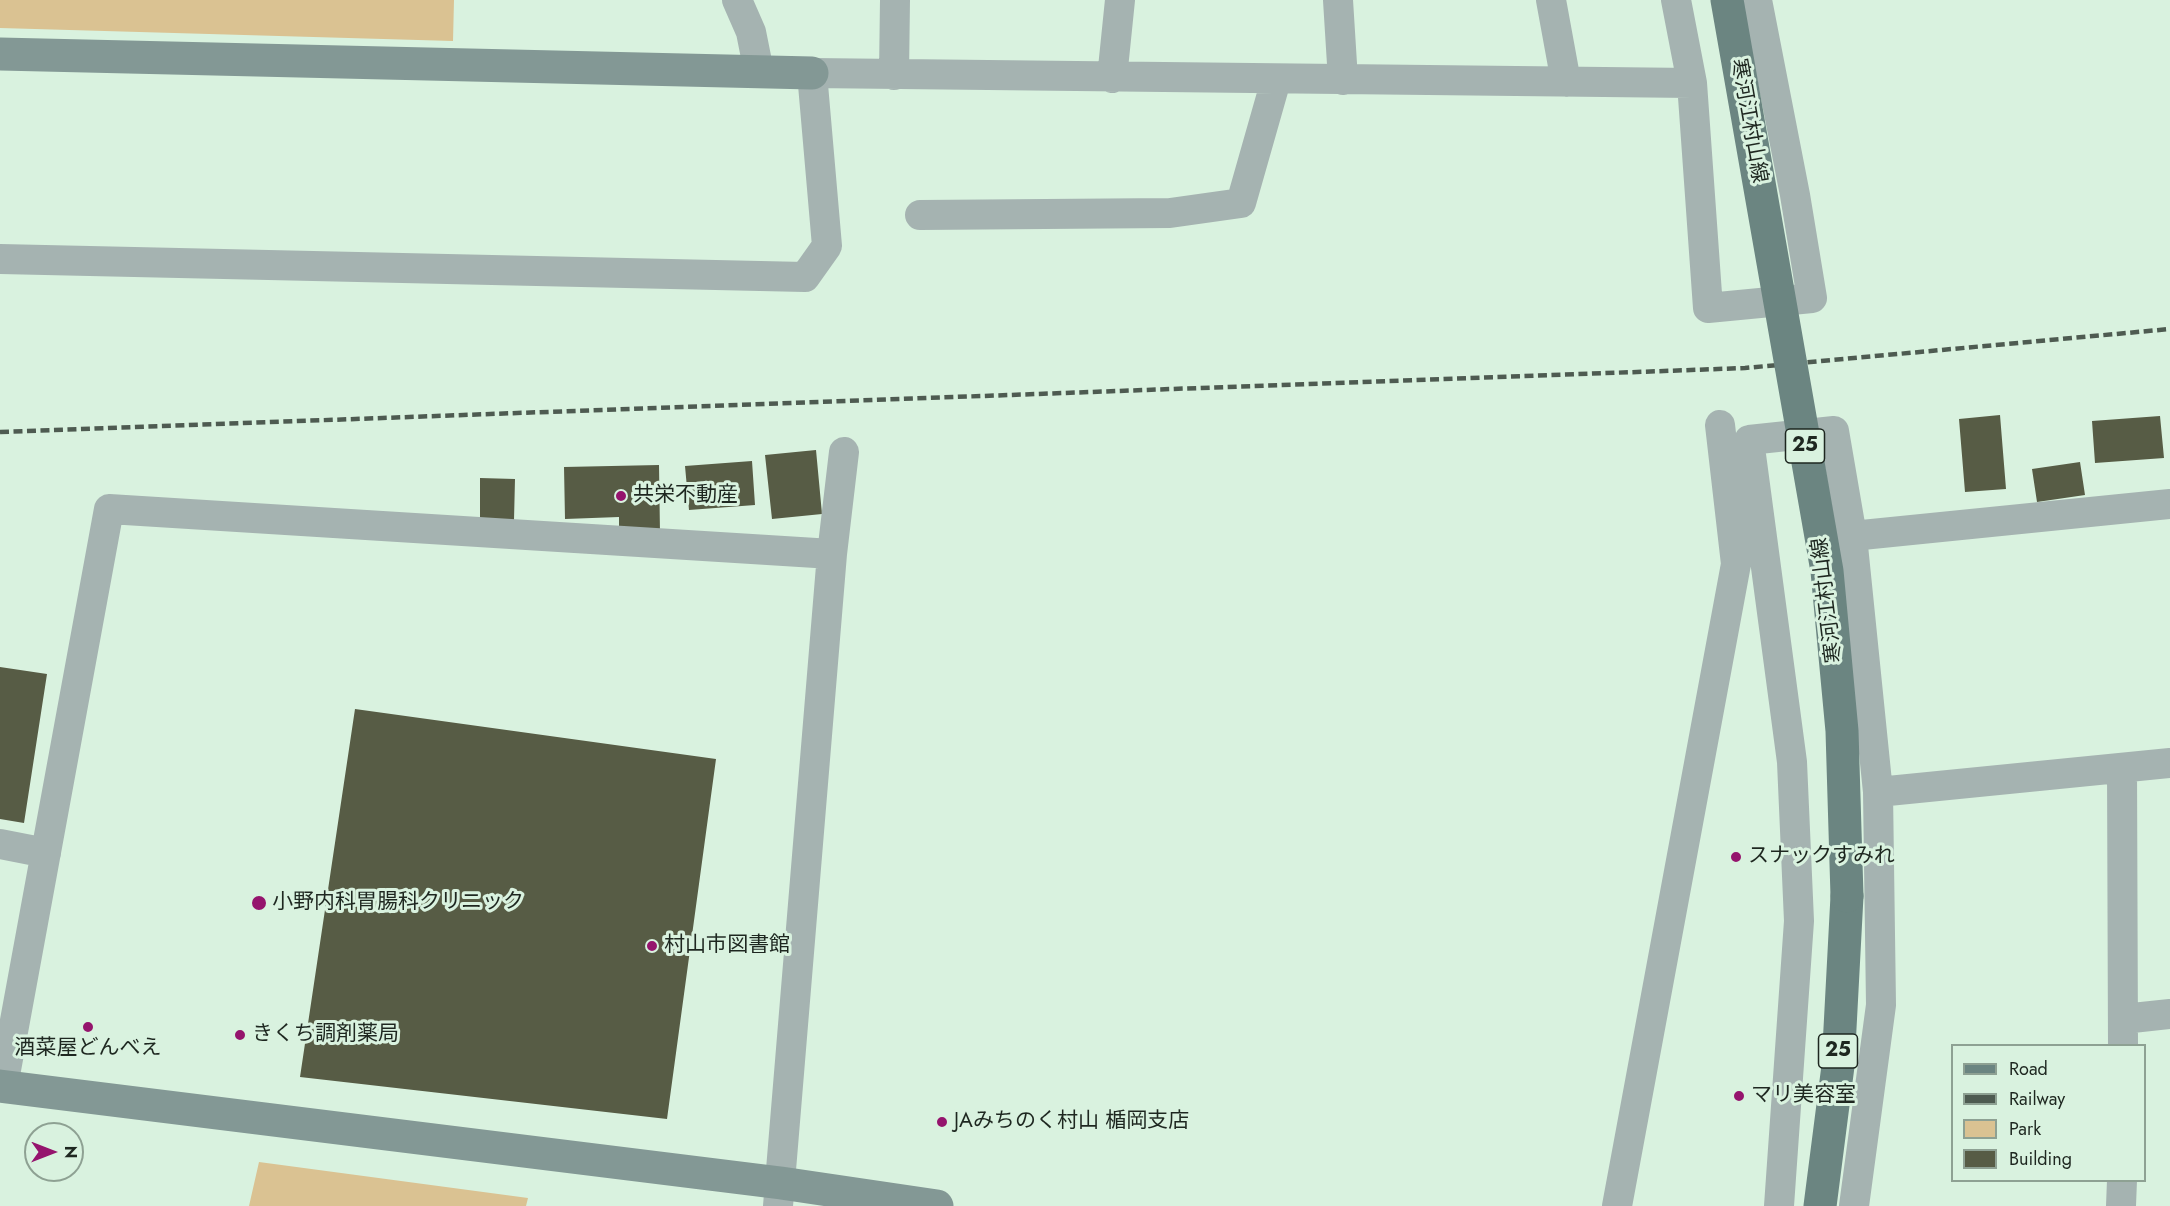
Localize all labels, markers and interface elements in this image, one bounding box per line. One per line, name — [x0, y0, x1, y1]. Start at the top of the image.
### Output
street label: 寒河江村山線 — [1725, 57, 1771, 185]
road number: 25 — [1786, 429, 1824, 463]
place label: 共栄不動産 — [633, 483, 738, 509]
marker: 共栄不動産 — [614, 489, 628, 503]
street label: 寒河江村山線 — [1808, 536, 1848, 664]
place label: スナックすみれ — [1748, 844, 1895, 870]
marker: スナックすみれ — [1729, 850, 1743, 864]
place label: 小野内科胃腸科クリニック — [272, 890, 524, 916]
marker: 小野内科胃腸科クリニック — [250, 894, 268, 912]
place label: 村山市図書館 — [664, 933, 790, 959]
marker: 村山市図書館 — [645, 939, 659, 953]
marker: 酒菜屋どんべえ — [81, 1020, 95, 1034]
place label: きくち調剤薬局 — [252, 1022, 399, 1048]
marker: きくち調剤薬局 — [233, 1028, 247, 1042]
road number: 25 — [1818, 1034, 1858, 1068]
place label: 酒菜屋どんべえ — [15, 1036, 161, 1062]
legend — [1951, 1044, 2146, 1182]
text: Road — [2009, 1056, 2048, 1082]
place label: マリ美容室 — [1751, 1083, 1856, 1109]
text: Railway — [2009, 1086, 2065, 1112]
marker: マリ美容室 — [1732, 1089, 1746, 1103]
place label: JAみちのく村山 楯岡支店 — [954, 1109, 1189, 1135]
marker: JAみちのく村山 楯岡支店 — [935, 1115, 949, 1129]
text: Park — [2009, 1116, 2041, 1142]
north arrow — [24, 1122, 84, 1182]
text: N — [59, 1146, 82, 1158]
text: Building — [2009, 1146, 2072, 1172]

